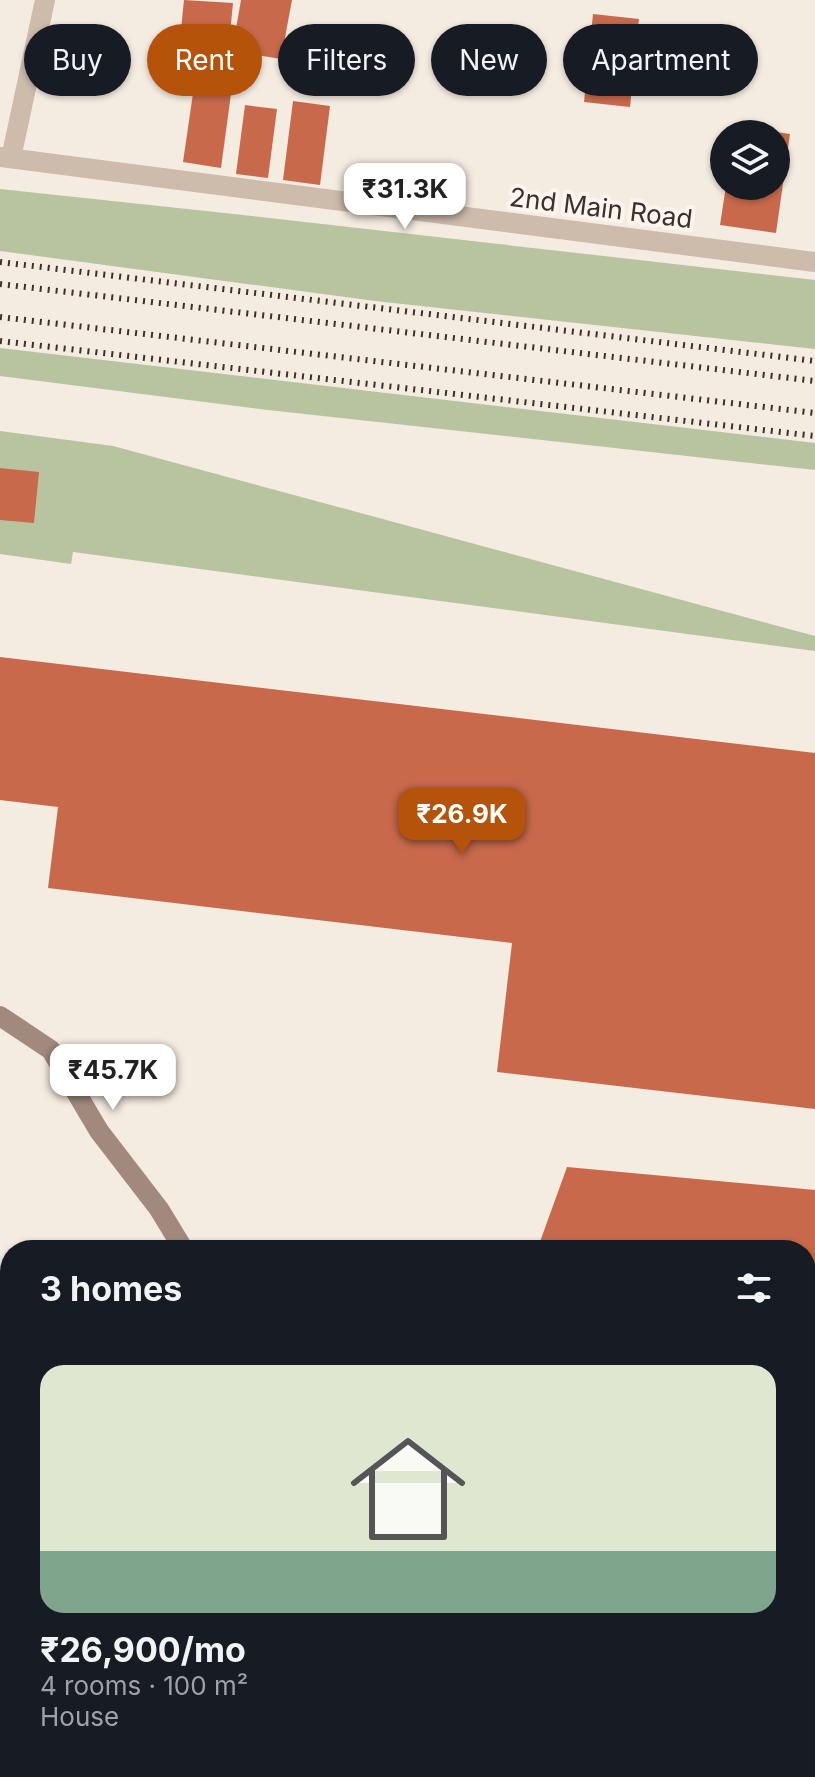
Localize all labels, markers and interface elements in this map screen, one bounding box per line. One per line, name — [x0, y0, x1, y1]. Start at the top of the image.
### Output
chip: Buy — [24, 24, 131, 96]
chip: Rent — [147, 24, 262, 96]
chip: Filters — [278, 24, 415, 96]
chip: New — [431, 24, 547, 96]
chip: Apartment — [563, 24, 758, 96]
map controls — [710, 120, 790, 200]
button: layers — [710, 120, 790, 200]
pin: ₹31.3K — [340, 163, 470, 231]
text: ₹31.3K — [362, 173, 448, 204]
street label: 2nd Main Road — [508, 181, 694, 234]
pin: ₹26.9K — [397, 788, 527, 856]
text: ₹26.9K — [416, 798, 508, 829]
pin: ₹45.7K — [48, 1044, 178, 1112]
text: ₹45.7K — [68, 1054, 158, 1085]
icon: filters — [732, 1266, 776, 1310]
text: 3 homes — [40, 1268, 182, 1309]
icon: home — [336, 1417, 480, 1561]
text: ₹26,900/mo — [40, 1629, 246, 1670]
text: 4 rooms · 100 m² — [40, 1670, 248, 1701]
text: House — [40, 1701, 119, 1732]

